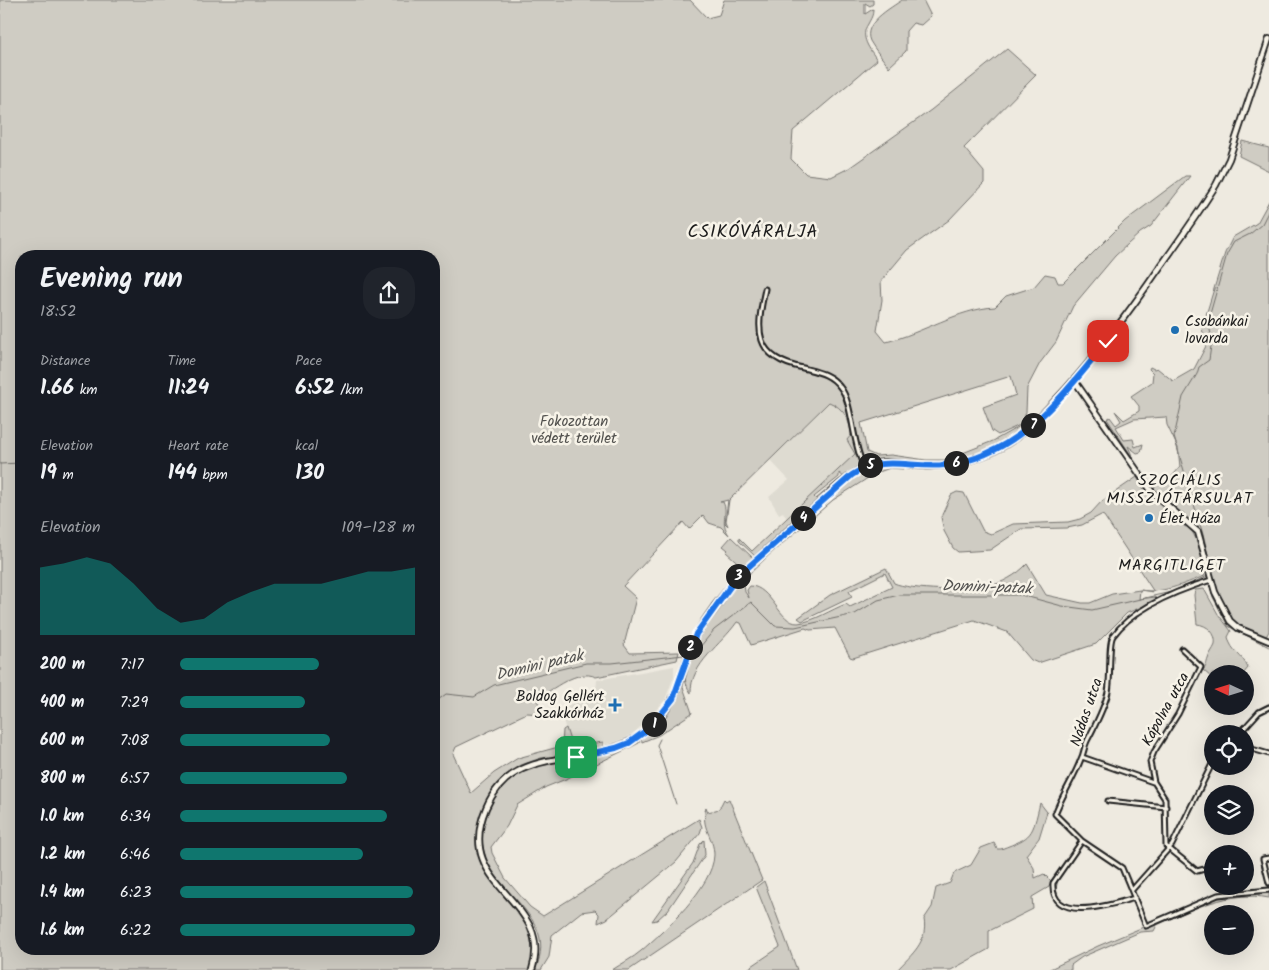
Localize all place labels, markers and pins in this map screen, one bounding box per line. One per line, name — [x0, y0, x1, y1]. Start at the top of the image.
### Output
place label: Csobánkai lovarda — [1185, 310, 1249, 351]
pin — [1087, 320, 1129, 362]
marker: Csobánkai lovarda — [1169, 324, 1181, 336]
pin: 7 — [1020, 412, 1046, 438]
pin: 6 — [944, 450, 968, 476]
pin: 5 — [858, 452, 882, 478]
pin: 4 — [790, 506, 816, 530]
place label: Élet Háza — [1159, 507, 1221, 531]
marker: Élet Háza — [1143, 512, 1155, 524]
pin: 3 — [726, 564, 750, 588]
pin: 2 — [678, 634, 702, 660]
place label: Boldog Gellért Szakkórház — [516, 685, 604, 726]
marker: Boldog Gellért Szakkórház — [608, 698, 622, 712]
pin: 1 — [642, 712, 666, 736]
pin — [555, 736, 597, 778]

